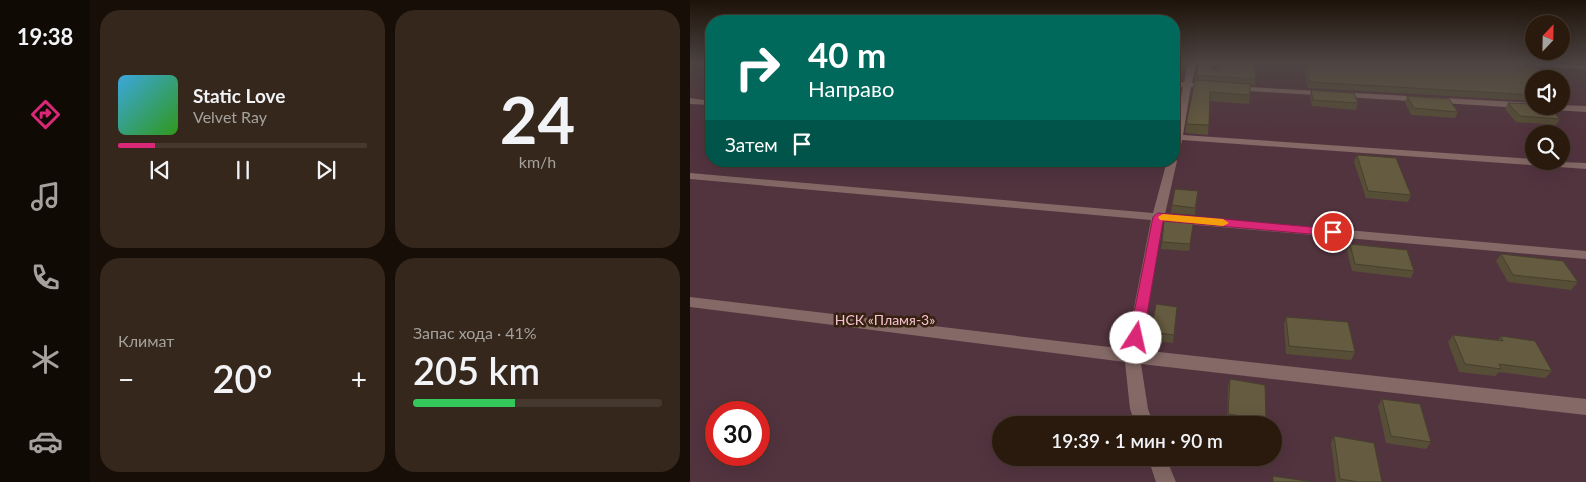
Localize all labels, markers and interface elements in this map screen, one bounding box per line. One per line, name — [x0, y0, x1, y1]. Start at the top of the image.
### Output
north arrow — [1525, 15, 1570, 60]
map controls — [1525, 15, 1570, 170]
text: 19:38 — [17, 23, 73, 50]
text: 40 m — [808, 33, 886, 75]
icon: right — [725, 35, 790, 100]
button: sound — [1525, 70, 1570, 115]
text: Направо — [808, 75, 894, 102]
text: 24 — [500, 80, 575, 158]
text: Static Love — [193, 84, 285, 107]
icon: directions — [28, 97, 63, 132]
text: Velvet Ray — [193, 107, 267, 126]
button: search — [1525, 125, 1570, 170]
icon: arrive — [788, 130, 816, 158]
text: Затем — [725, 133, 778, 156]
text: km/h — [519, 152, 556, 171]
icon: previous — [146, 156, 174, 184]
icon: pause — [229, 156, 257, 184]
icon: next — [312, 156, 340, 184]
icon: music — [28, 179, 63, 214]
pin — [1312, 211, 1354, 253]
icon: arrive — [1319, 218, 1347, 246]
icon: phone — [28, 260, 63, 295]
park label: НСК «Пламя-3» — [835, 311, 935, 328]
position arrow — [1109, 311, 1161, 363]
text: Запас хода · 41% — [413, 323, 537, 342]
text: Климат — [118, 331, 174, 350]
icon: climate — [28, 342, 63, 377]
text: 205 km — [413, 347, 540, 393]
text: 20° — [213, 355, 272, 401]
text: − — [118, 362, 134, 396]
text: + — [351, 362, 367, 396]
speed limit sign: 30 — [705, 401, 770, 466]
icon: car — [28, 424, 63, 459]
text: 19:39 · 1 мин · 90 m — [1051, 429, 1223, 452]

